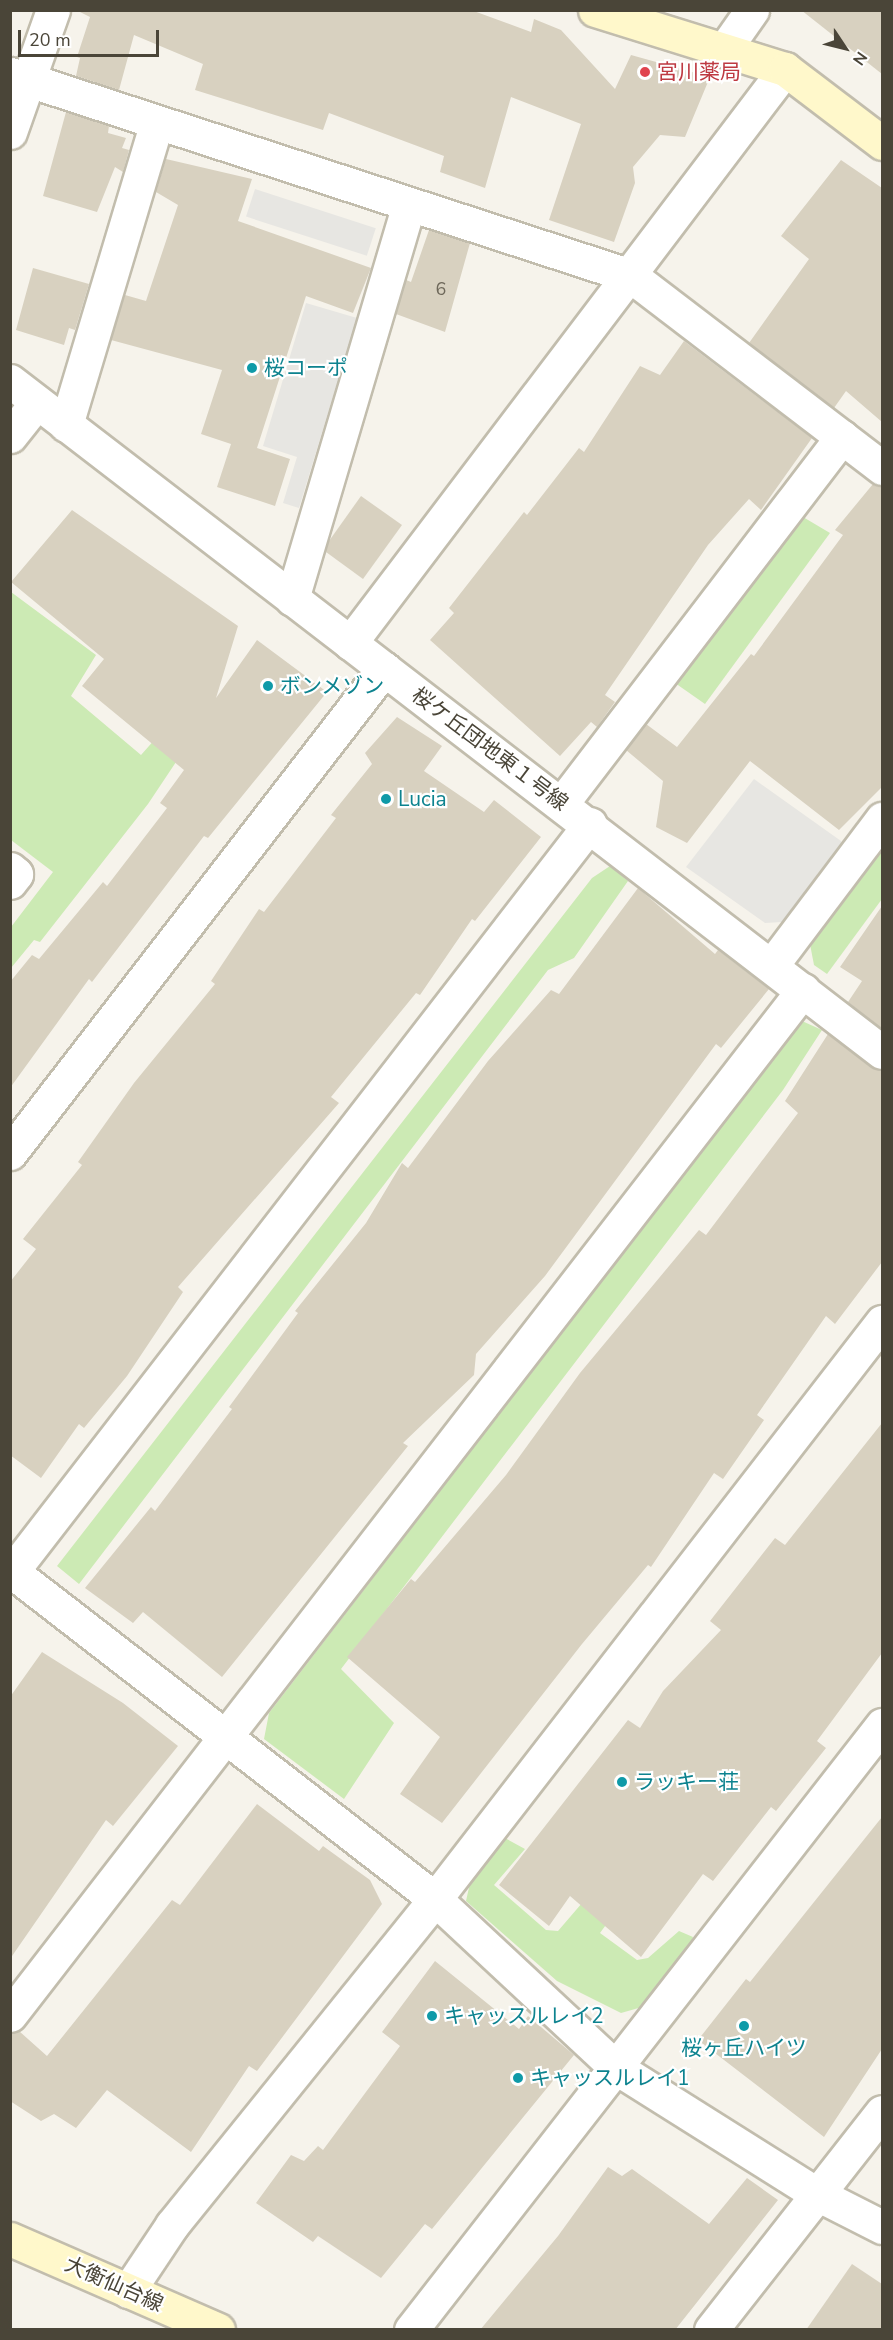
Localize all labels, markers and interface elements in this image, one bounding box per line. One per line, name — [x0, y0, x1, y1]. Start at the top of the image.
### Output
scale bar — [21, 18, 162, 56]
north arrow — [815, 18, 875, 78]
text: 20 m — [29, 28, 71, 52]
text: N — [847, 47, 872, 70]
place label: 宮川薬局 — [657, 59, 741, 85]
marker: 宮川薬局 — [638, 65, 652, 79]
house number: 6 — [436, 278, 446, 300]
place label: 桜コーポ — [264, 355, 348, 381]
marker: 桜コーポ — [245, 361, 259, 375]
place label: ボンメゾン — [280, 673, 385, 699]
marker: ボンメゾン — [261, 679, 275, 693]
street label: 桜ケ丘団地東１号線 — [407, 682, 573, 816]
place label: Lucia — [398, 786, 447, 812]
marker: Lucia — [379, 792, 393, 806]
place label: ラッキー荘 — [634, 1769, 739, 1795]
marker: ラッキー荘 — [615, 1775, 629, 1789]
place label: キャッスルレイ2 — [444, 2003, 604, 2029]
marker: キャッスルレイ2 — [425, 2009, 439, 2023]
marker: 桜ヶ丘ハイツ — [737, 2019, 751, 2033]
place label: 桜ヶ丘ハイツ — [681, 2035, 807, 2061]
place label: キャッスルレイ1 — [530, 2065, 690, 2091]
marker: キャッスルレイ1 — [511, 2071, 525, 2085]
street label: 大衡仙台線 — [61, 2251, 167, 2317]

